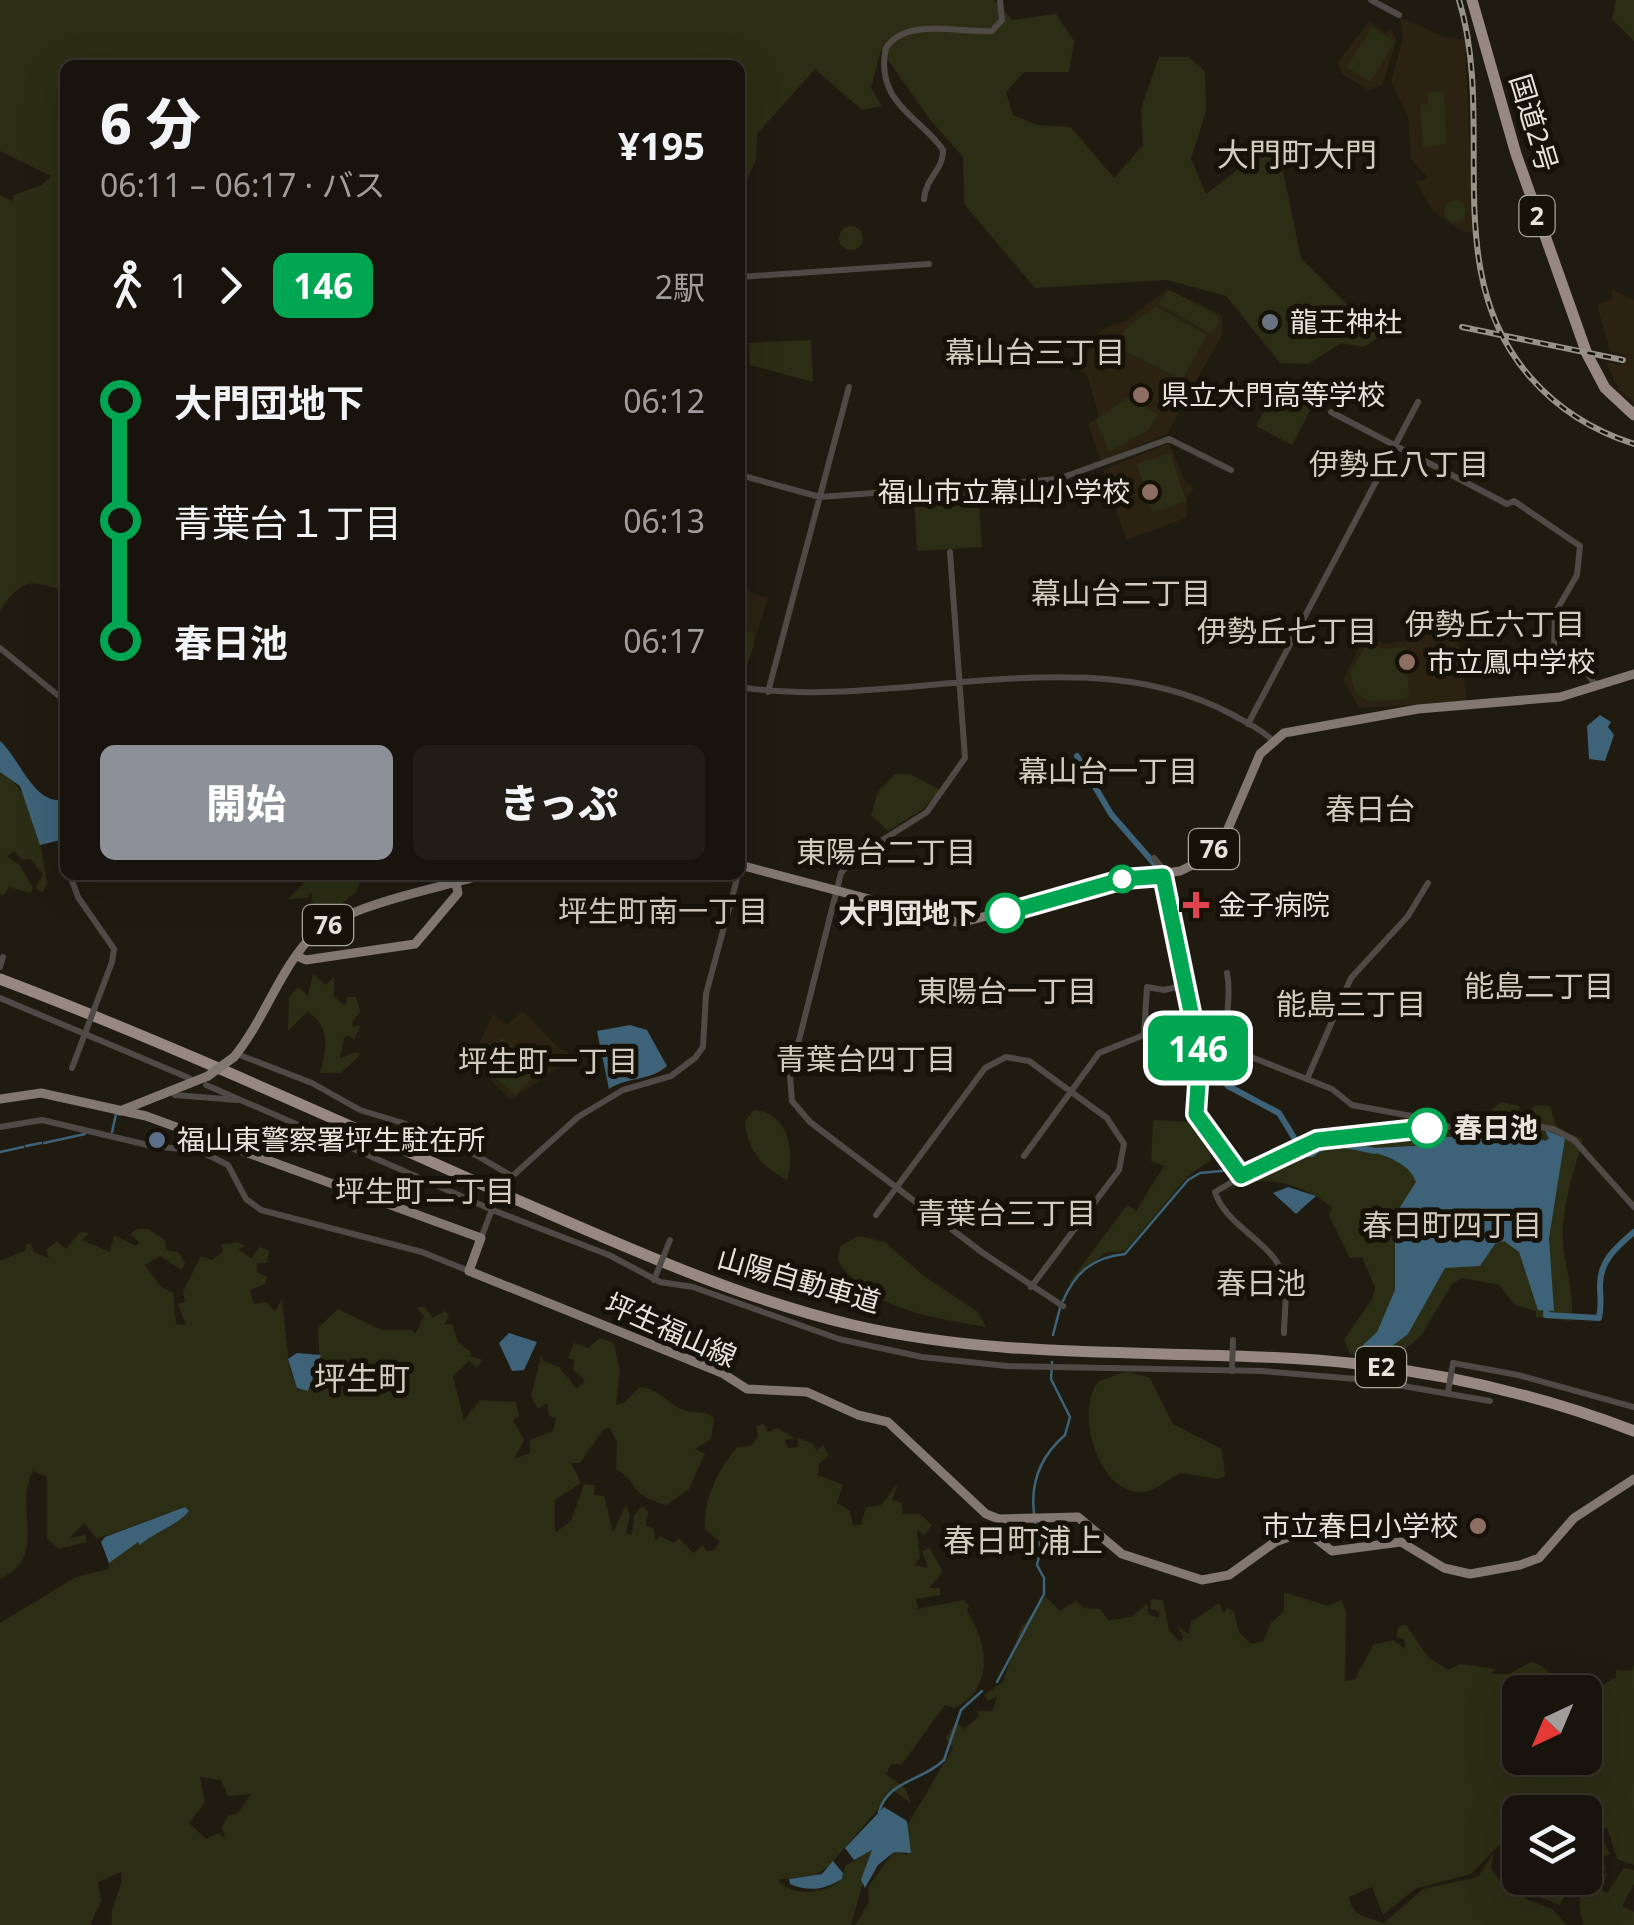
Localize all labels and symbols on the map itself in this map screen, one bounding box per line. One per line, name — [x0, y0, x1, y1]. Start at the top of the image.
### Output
street label: 国道2号 — [1502, 69, 1568, 176]
district label: 大門町大門 — [1217, 132, 1377, 175]
road number: 2 — [1520, 196, 1554, 236]
place label: 龍王神社 — [1290, 302, 1402, 340]
marker: 龍王神社 — [1259, 311, 1281, 333]
district label: 幕山台三丁目 — [945, 331, 1125, 372]
place label: 県立大門高等学校 — [1161, 375, 1385, 413]
marker: 県立大門高等学校 — [1130, 384, 1152, 406]
district label: 伊勢丘八丁目 — [1309, 443, 1489, 484]
place label: 福山市立幕山小学校 — [878, 472, 1130, 510]
marker: 福山市立幕山小学校 — [1139, 481, 1161, 503]
district label: 幕山台二丁目 — [1031, 572, 1211, 613]
district label: 伊勢丘六丁目 — [1405, 603, 1585, 644]
district label: 伊勢丘七丁目 — [1197, 610, 1377, 651]
place label: 市立鳳中学校 — [1427, 642, 1595, 680]
marker: 市立鳳中学校 — [1396, 651, 1418, 673]
district label: 幕山台一丁目 — [1018, 750, 1198, 791]
district label: 春日台 — [1325, 788, 1415, 829]
road number: 76 — [1189, 829, 1239, 869]
district label: 東陽台二丁目 — [796, 831, 976, 872]
unlabelled marker — [1109, 866, 1135, 892]
place label: 金子病院 — [1218, 885, 1330, 923]
district label: 坪生町南一丁目 — [558, 890, 768, 931]
marker: 金子病院 — [1183, 892, 1209, 918]
place label: 大門団地下 — [838, 893, 978, 931]
marker: 大門団地下 — [986, 894, 1024, 932]
road number: 76 — [303, 905, 353, 945]
district label: 能島二丁目 — [1464, 965, 1614, 1006]
district label: 東陽台一丁目 — [917, 970, 1097, 1011]
district label: 能島三丁目 — [1276, 983, 1426, 1024]
line badge: 146 — [1140, 1016, 1256, 1080]
district label: 青葉台四丁目 — [776, 1038, 956, 1079]
district label: 坪生町一丁目 — [458, 1040, 638, 1081]
place label: 春日池 — [1454, 1108, 1538, 1146]
marker: 春日池 — [1408, 1109, 1446, 1147]
place label: 福山東警察署坪生駐在所 — [177, 1120, 485, 1158]
marker: 福山東警察署坪生駐在所 — [146, 1129, 168, 1151]
district label: 坪生町二丁目 — [335, 1170, 515, 1211]
district label: 青葉台三丁目 — [916, 1192, 1096, 1233]
district label: 春日町四丁目 — [1362, 1204, 1542, 1245]
street label: 山陽自動車道 — [713, 1238, 885, 1320]
district label: 春日池 — [1216, 1262, 1306, 1303]
street label: 坪生福山線 — [600, 1283, 743, 1375]
road number: E2 — [1356, 1347, 1406, 1387]
district label: 坪生町 — [314, 1356, 410, 1399]
place label: 市立春日小学校 — [1262, 1506, 1458, 1544]
marker: 市立春日小学校 — [1467, 1515, 1489, 1537]
district label: 春日町浦上 — [943, 1518, 1103, 1561]
north arrow — [1502, 1675, 1602, 1775]

